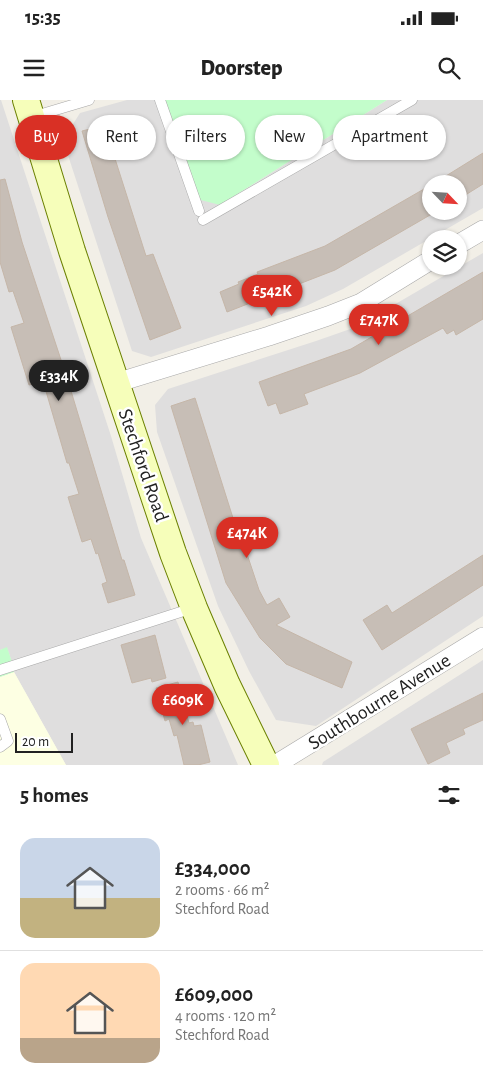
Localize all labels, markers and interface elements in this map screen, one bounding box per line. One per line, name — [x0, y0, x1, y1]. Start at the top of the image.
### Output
text: 15:35 — [25, 8, 61, 27]
icon: menu — [20, 54, 48, 82]
icon: search — [435, 54, 463, 82]
text: Doorstep — [200, 57, 283, 79]
chip: Buy — [15, 115, 77, 160]
chip: Rent — [87, 115, 156, 160]
chip: Filters — [166, 115, 245, 160]
chip: New — [255, 115, 323, 160]
chip: Apartment — [333, 115, 446, 160]
north arrow — [422, 175, 468, 220]
map controls — [422, 175, 467, 275]
button: layers — [422, 230, 467, 275]
pin: £542K — [237, 274, 307, 317]
text: £542K — [253, 283, 291, 299]
pin: £747K — [344, 304, 414, 346]
text: £747K — [360, 312, 398, 328]
pin: £334K — [24, 360, 94, 402]
text: £334K — [40, 368, 78, 384]
street label: Stechford Road — [114, 406, 172, 524]
pin: £474K — [212, 516, 282, 559]
text: £474K — [227, 525, 267, 541]
street label: Southbourne Avenue — [305, 650, 454, 754]
pin: £609K — [148, 684, 218, 726]
text: £609K — [163, 692, 203, 708]
scale bar — [15, 730, 72, 753]
text: 20 m — [22, 735, 49, 749]
icon: filters — [435, 781, 463, 809]
text: 5 homes — [20, 785, 89, 806]
icon: home — [60, 858, 120, 918]
text: £334,000 — [175, 858, 251, 879]
text: 2 rooms · 66 m² — [175, 882, 269, 898]
text: Stechford Road — [175, 901, 269, 917]
icon: home — [60, 983, 120, 1043]
text: £609,000 — [175, 984, 253, 1005]
text: 4 rooms · 120 m² — [175, 1008, 276, 1024]
text: Stechford Road — [175, 1027, 269, 1043]

